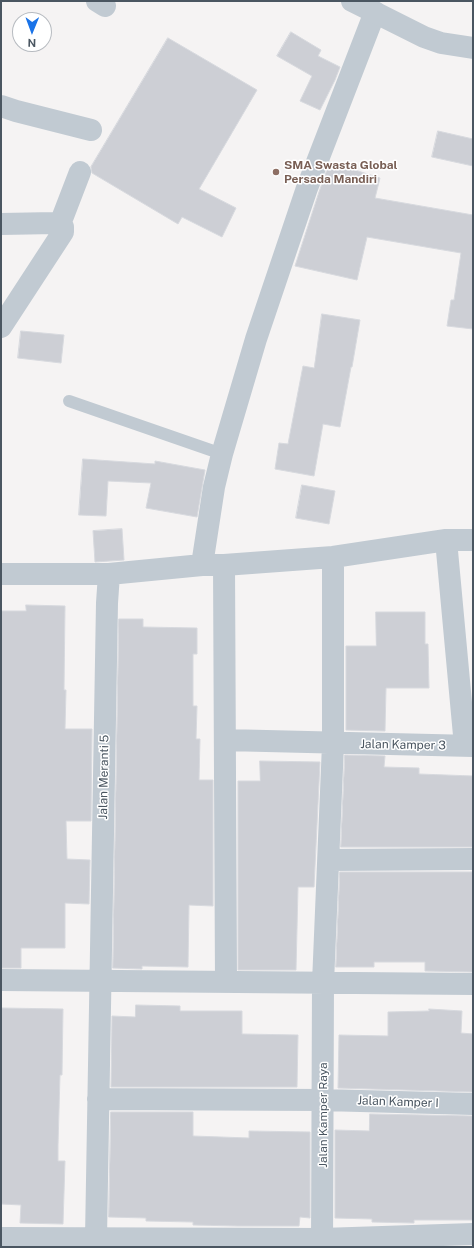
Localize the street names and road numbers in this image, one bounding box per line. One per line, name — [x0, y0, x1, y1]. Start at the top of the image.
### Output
street label: Jalan Meranti 5 — [96, 735, 112, 819]
street label: Jalan Kamper 3 — [360, 737, 446, 753]
street label: Jalan Kamper Raya — [316, 1062, 330, 1168]
street label: Jalan Kamper I — [357, 1093, 439, 1111]

